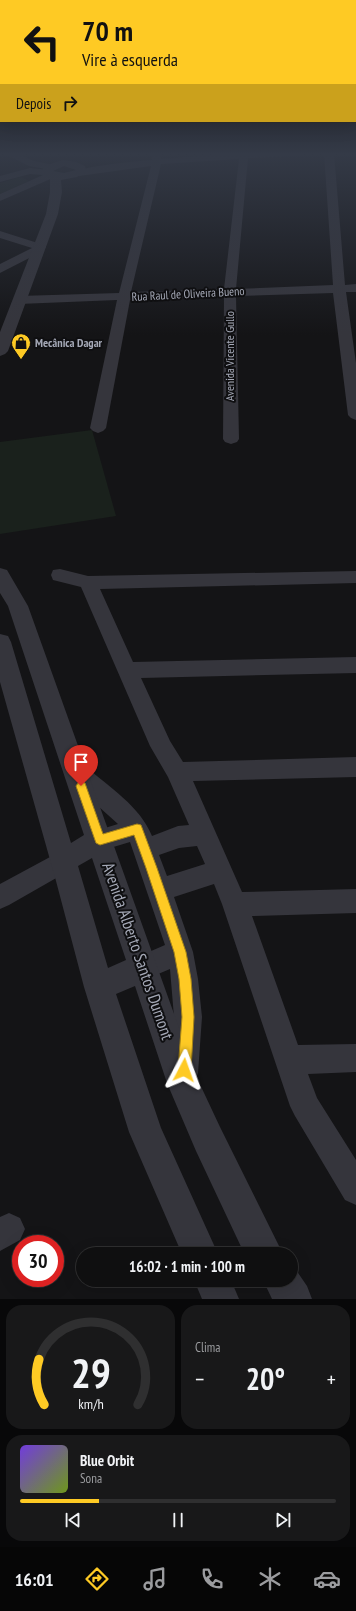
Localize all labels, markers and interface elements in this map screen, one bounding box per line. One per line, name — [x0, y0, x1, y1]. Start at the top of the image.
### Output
text: 70 m — [82, 12, 133, 49]
icon: left — [16, 16, 68, 68]
text: Vire à esquerda — [82, 48, 178, 71]
icon: right — [59, 92, 81, 114]
text: Depois — [16, 94, 51, 113]
street label: Rua Raul de Oliveira Bueno — [131, 283, 245, 304]
street label: Avenida Vicente Gullo — [222, 311, 237, 401]
shop icon: Mecânica Dagar — [10, 332, 32, 360]
place label: Mecânica Dagar — [35, 335, 103, 350]
pin — [64, 745, 98, 786]
icon: arrive — [70, 751, 92, 773]
street label: Avenida Alberto Santos Dumont — [97, 859, 179, 1043]
position arrow — [163, 1049, 205, 1091]
speed limit sign: 30 — [12, 1235, 64, 1287]
text: 16:02 · 1 min · 100 m — [129, 1257, 245, 1276]
text: Clima — [195, 1339, 220, 1356]
text: 29 — [71, 1346, 110, 1399]
text: 20° — [246, 1359, 285, 1398]
text: − — [195, 1365, 204, 1393]
text: + — [327, 1365, 336, 1393]
text: km/h — [78, 1394, 103, 1413]
text: Blue Orbit — [80, 1451, 134, 1470]
text: Sona — [80, 1470, 102, 1487]
icon: previous — [62, 1509, 84, 1531]
icon: pause — [167, 1509, 189, 1531]
icon: next — [272, 1509, 294, 1531]
icon: directions — [83, 1565, 111, 1593]
icon: music — [141, 1565, 169, 1593]
icon: phone — [198, 1565, 226, 1593]
icon: climate — [256, 1565, 284, 1593]
icon: car — [313, 1565, 341, 1593]
text: 16:01 — [15, 1568, 54, 1591]

